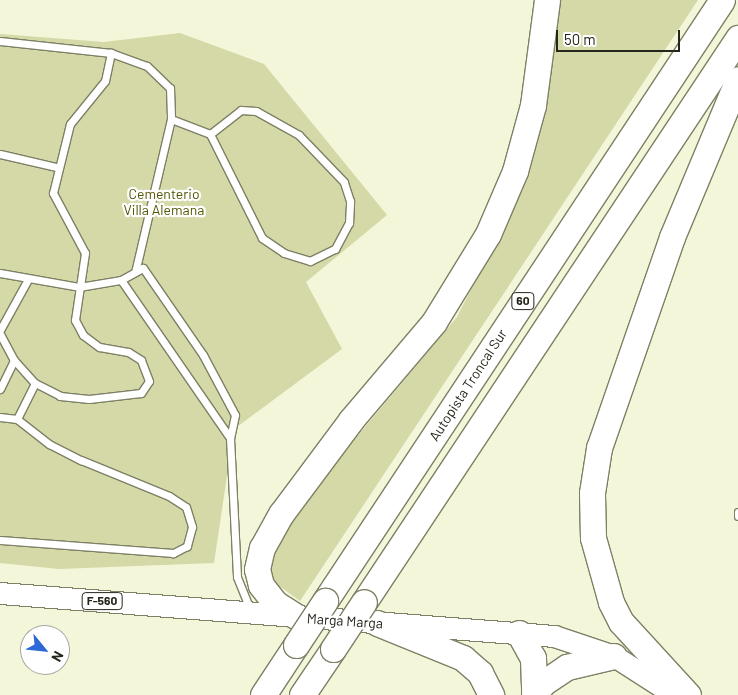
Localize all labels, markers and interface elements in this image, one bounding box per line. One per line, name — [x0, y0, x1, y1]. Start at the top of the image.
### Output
scale bar — [558, 20, 682, 52]
text: 50 m — [564, 30, 596, 48]
park label: Cementerio Villa Alemana — [124, 186, 204, 218]
road number: 60 — [510, 292, 536, 310]
street label: Autopista Troncal Sur — [426, 326, 510, 444]
road number: F-560 — [81, 592, 123, 610]
street label: Marga Marga — [306, 610, 384, 632]
north arrow — [20, 625, 70, 675]
text: N — [48, 649, 67, 665]

